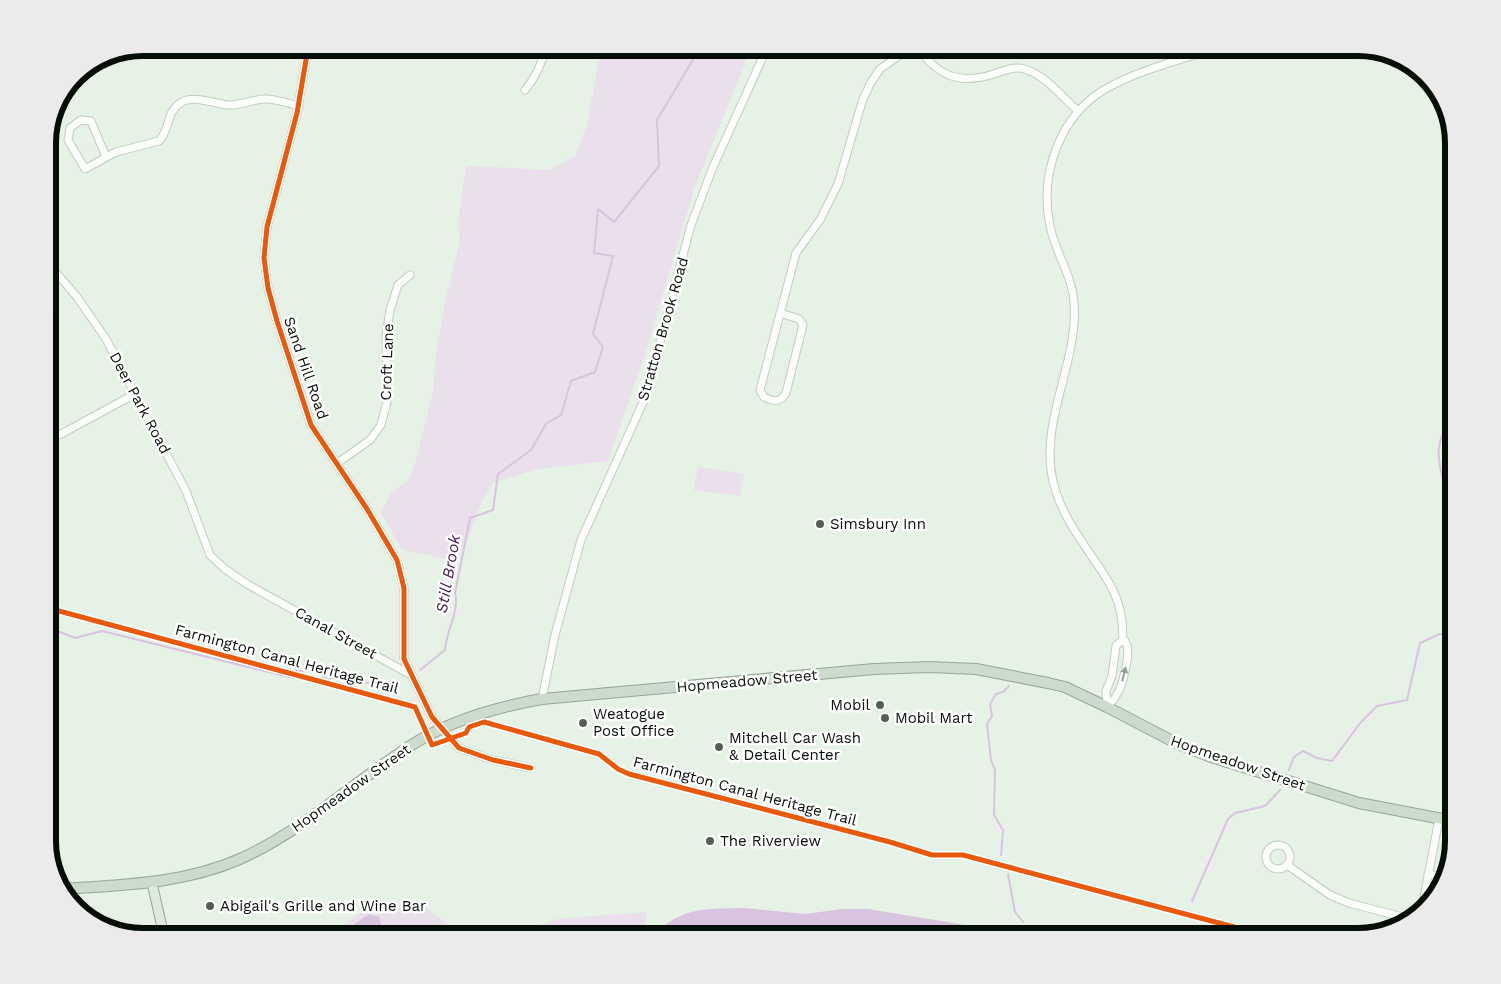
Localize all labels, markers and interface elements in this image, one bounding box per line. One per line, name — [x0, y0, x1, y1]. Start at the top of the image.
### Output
street label: Stratton Brook Road — [634, 255, 692, 403]
street label: Sand Hill Road — [280, 314, 332, 422]
street label: Croft Lane — [377, 323, 397, 401]
street label: Deer Park Road — [106, 349, 174, 457]
place label: Simsbury Inn — [830, 515, 926, 533]
marker: Simsbury Inn — [814, 518, 826, 530]
water label: Still Brook — [432, 532, 464, 615]
street label: Canal Street — [292, 603, 381, 663]
street label: Farmington Canal Heritage Trail — [173, 620, 401, 698]
street label: Hopmeadow Street — [676, 666, 819, 696]
one-way arrow — [1120, 667, 1128, 682]
place label: Mobil — [830, 696, 870, 714]
marker: Mobil — [874, 699, 886, 711]
place label: Weatogue Post Office — [593, 705, 674, 740]
place label: Mobil Mart — [895, 709, 973, 727]
marker: Mobil Mart — [879, 712, 891, 724]
marker: Weatogue Post Office — [577, 717, 589, 729]
place label: Mitchell Car Wash & Detail Center — [729, 729, 861, 764]
street label: Hopmeadow Street — [1168, 731, 1308, 795]
street label: Hopmeadow Street — [288, 740, 415, 836]
marker: Mitchell Car Wash & Detail Center — [713, 741, 725, 753]
street label: Farmington Canal Heritage Trail — [631, 752, 859, 830]
place label: The Riverview — [720, 832, 822, 850]
marker: The Riverview — [704, 835, 716, 847]
place label: Abigail's Grille and Wine Bar — [220, 897, 426, 915]
marker: Abigail's Grille and Wine Bar — [204, 900, 216, 912]

